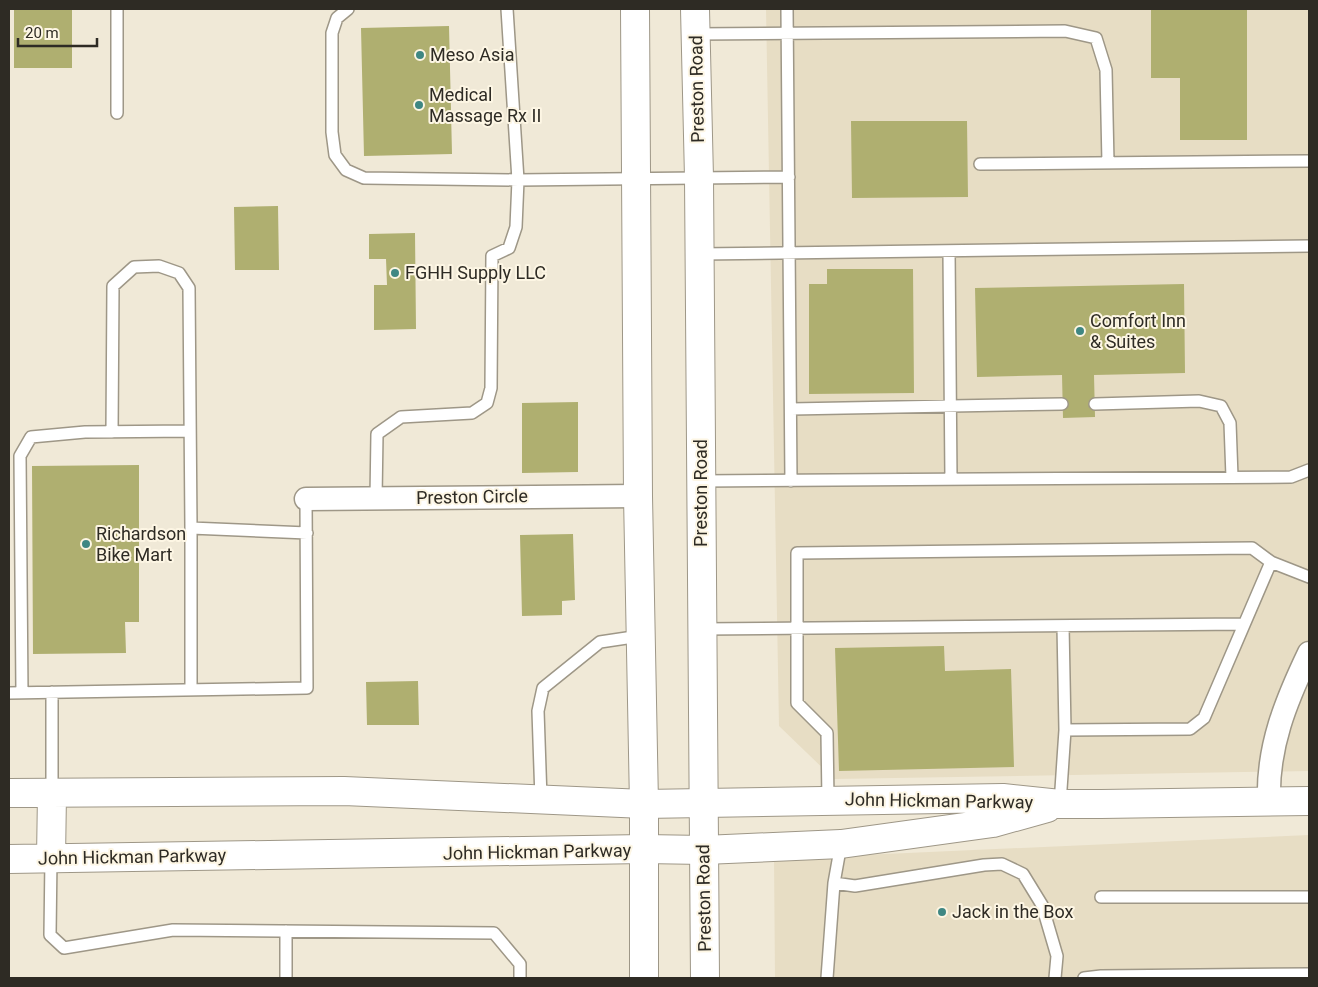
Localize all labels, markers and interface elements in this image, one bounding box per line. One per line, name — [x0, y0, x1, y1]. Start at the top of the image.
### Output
scale bar — [18, 15, 96, 47]
text: 20 m — [25, 24, 59, 42]
street label: Preston Road — [685, 35, 708, 143]
place label: Meso Asia — [430, 44, 514, 65]
marker: Meso Asia — [414, 49, 426, 61]
place label: Medical Massage Rx II — [429, 84, 541, 126]
marker: Medical Massage Rx II — [413, 99, 425, 111]
place label: FGHH Supply LLC — [405, 262, 546, 283]
marker: FGHH Supply LLC — [389, 267, 401, 279]
place label: Comfort Inn & Suites — [1090, 310, 1186, 352]
marker: Comfort Inn & Suites — [1074, 325, 1086, 337]
street label: Preston Road — [690, 439, 711, 547]
street label: Preston Circle — [416, 485, 528, 508]
place label: Richardson Bike Mart — [96, 523, 186, 565]
marker: Richardson Bike Mart — [80, 538, 92, 550]
street label: John Hickman Parkway — [845, 788, 1034, 813]
street label: John Hickman Parkway — [443, 839, 632, 864]
street label: John Hickman Parkway — [38, 844, 227, 869]
street label: Preston Road — [692, 844, 715, 952]
place label: Jack in the Box — [952, 901, 1074, 922]
marker: Jack in the Box — [936, 906, 948, 918]

